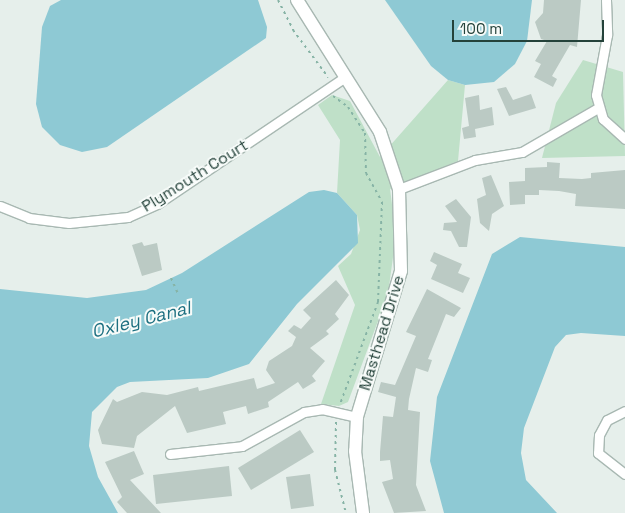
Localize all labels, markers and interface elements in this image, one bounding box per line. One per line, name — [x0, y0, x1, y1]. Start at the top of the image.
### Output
scale bar — [455, 10, 608, 42]
text: 100 m — [460, 19, 502, 38]
street label: Plymouth Court — [138, 136, 252, 216]
street label: Masthead Drive — [355, 273, 409, 393]
water label: Oxley Canal — [89, 297, 193, 343]

